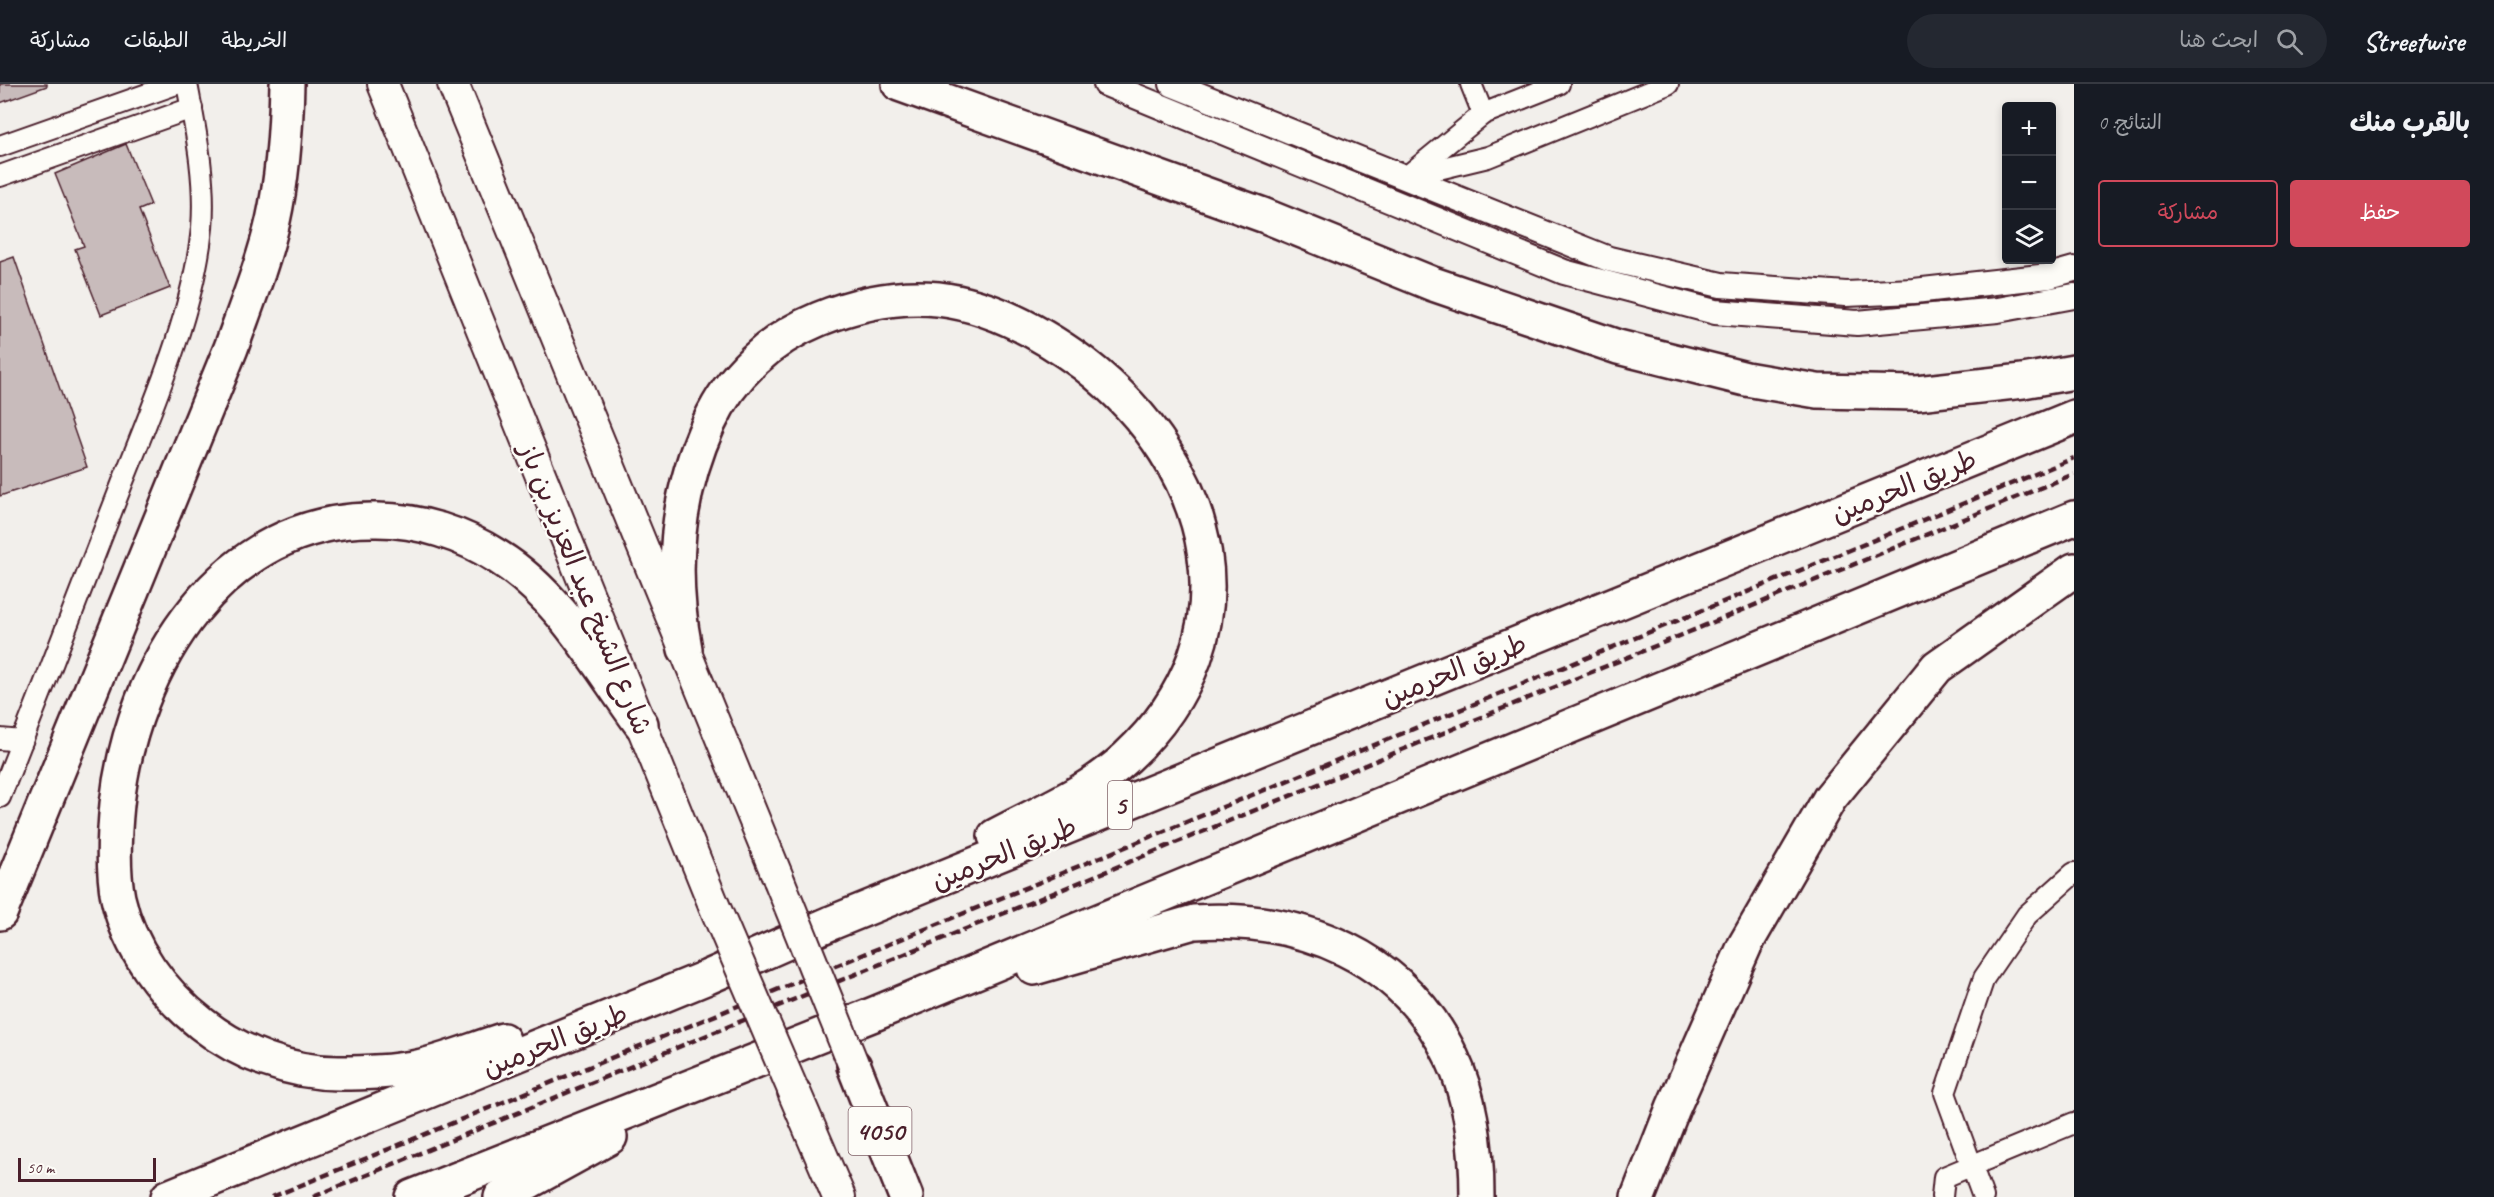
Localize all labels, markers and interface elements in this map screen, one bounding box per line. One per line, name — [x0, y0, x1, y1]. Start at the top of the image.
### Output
search box — [1907, 14, 2327, 68]
text: Streetwise — [2363, 24, 2464, 59]
icon: search — [2273, 25, 2306, 58]
text: ابحث هنا — [2179, 26, 2258, 54]
text: مشاركة — [30, 27, 91, 53]
text: الطبقات — [124, 27, 189, 53]
text: الخريطة — [222, 27, 287, 53]
map controls — [2002, 102, 2056, 264]
button: + — [2002, 102, 2056, 156]
text: بالقرب منك — [2350, 106, 2470, 139]
text: النتائج: 0 — [2098, 110, 2162, 135]
button: − — [2002, 156, 2056, 210]
button: مشاركة — [2098, 180, 2278, 247]
button: حفظ — [2290, 180, 2470, 247]
button: layers — [2002, 210, 2056, 264]
street label: شارع الشيخ عبد العزيز بن باز — [509, 436, 661, 741]
street label: طريق الحرمين — [1826, 441, 1982, 531]
street label: طريق الحرمين — [1376, 625, 1532, 715]
road number: 5 — [1108, 781, 1132, 829]
street label: طريق الحرمين — [926, 808, 1082, 898]
street label: طريق الحرمين — [477, 995, 633, 1085]
road number: 4050 — [848, 1107, 912, 1155]
scale bar — [18, 1155, 156, 1182]
text: 50 m — [27, 1158, 54, 1178]

